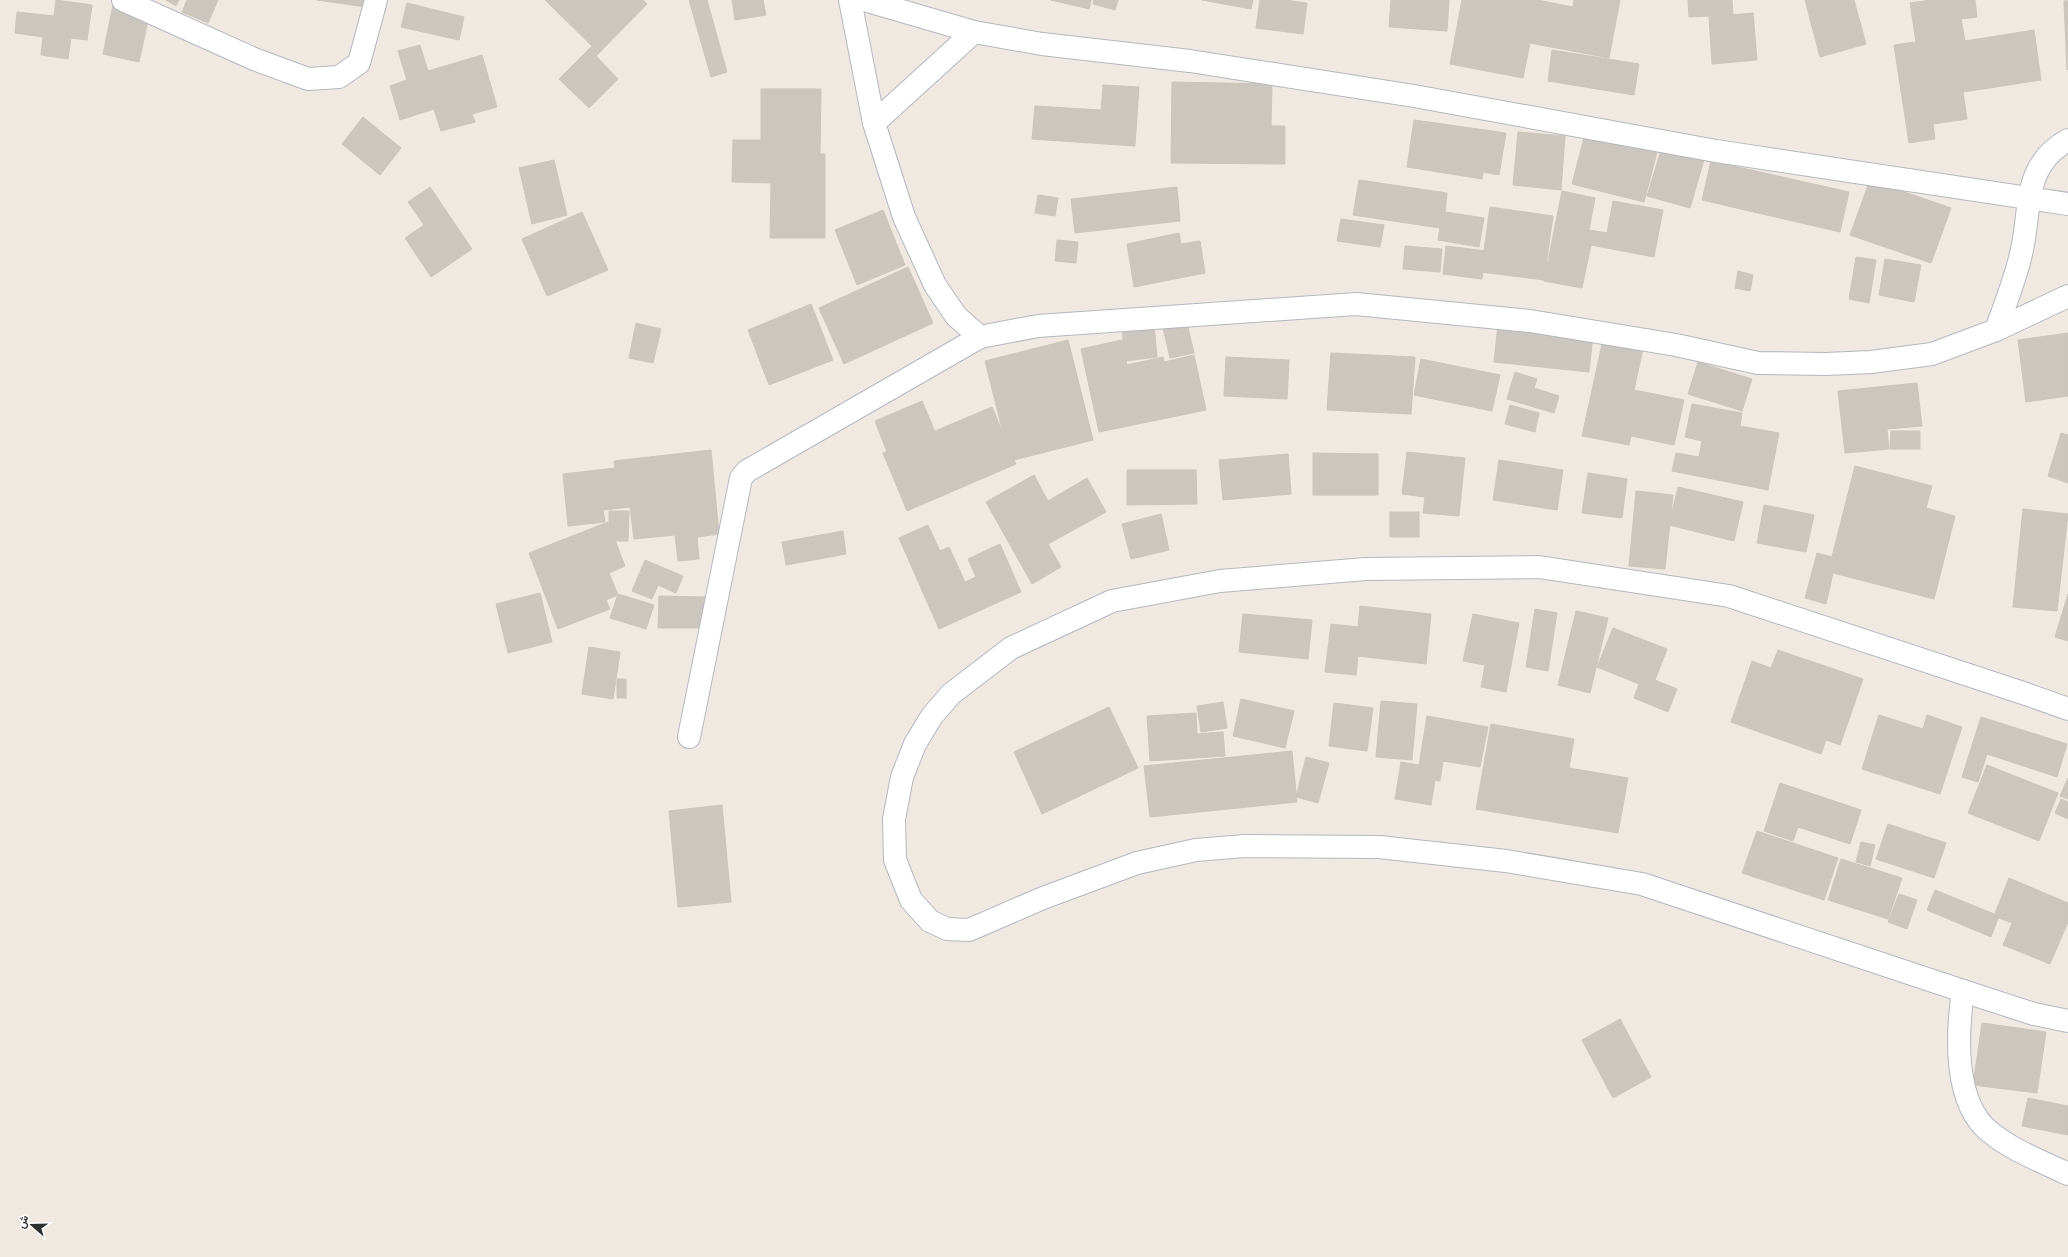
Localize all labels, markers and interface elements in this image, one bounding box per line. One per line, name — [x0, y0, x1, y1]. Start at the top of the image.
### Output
north arrow — [12, 1205, 52, 1245]
text: ش — [15, 1213, 32, 1231]

